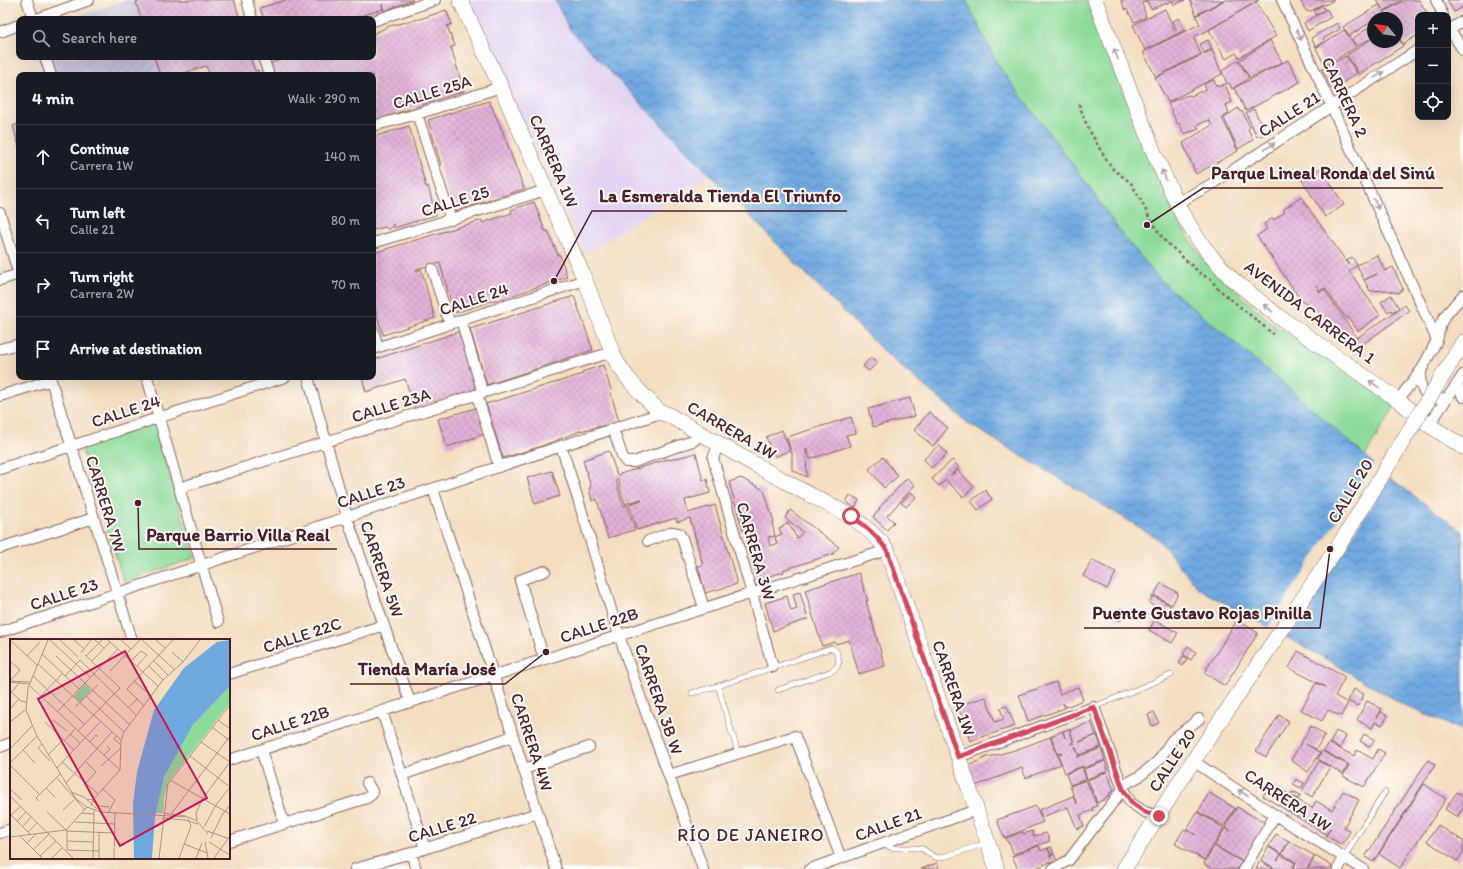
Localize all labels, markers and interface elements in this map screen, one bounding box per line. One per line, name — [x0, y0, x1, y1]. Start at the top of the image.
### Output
north arrow — [1367, 12, 1403, 48]
map controls — [1415, 12, 1451, 120]
button: + — [1415, 12, 1451, 48]
search box — [16, 16, 376, 60]
icon: search — [30, 27, 52, 49]
text: Search here — [62, 29, 137, 47]
one-way arrow — [1296, 29, 1303, 41]
button: − — [1415, 48, 1451, 84]
one-way arrow — [1111, 49, 1119, 61]
street label: CARRERA 2 — [1318, 54, 1372, 140]
street label: CALLE 25A — [390, 71, 474, 113]
one-way arrow — [1373, 71, 1385, 79]
button: locate — [1415, 84, 1451, 120]
street label: CALLE 21 — [1255, 87, 1324, 141]
text: 4 min — [32, 88, 74, 108]
text: Walk · 290 m — [288, 91, 360, 106]
street label: CARRERA 1W — [525, 111, 583, 211]
text: Continue — [70, 140, 129, 158]
one-way arrow — [1264, 142, 1275, 150]
icon: ahead — [32, 146, 54, 168]
text: 140 m — [324, 149, 360, 164]
text: Carrera 1W — [70, 158, 133, 173]
callout: Parque Lineal Ronda del Sinú — [1203, 158, 1443, 188]
text: Parque Lineal Ronda del Sinú — [1211, 162, 1435, 184]
one-way arrow — [1160, 169, 1167, 181]
street label: CALLE 25 — [419, 181, 492, 221]
callout: La Esmeralda Tienda El Triunfo — [592, 181, 847, 211]
text: La Esmeralda Tienda El Triunfo — [599, 185, 841, 207]
one-way arrow — [1373, 198, 1380, 210]
text: Turn left — [70, 204, 125, 222]
icon: left — [32, 210, 54, 232]
text: 80 m — [331, 213, 360, 228]
text: Calle 21 — [70, 222, 114, 237]
street label: AVENIDA CARRERA 1 — [1241, 256, 1379, 368]
text: Turn right — [70, 268, 134, 286]
icon: right — [32, 274, 54, 296]
text: 70 m — [332, 277, 360, 292]
street label: CALLE 24 — [437, 278, 511, 320]
text: Carrera 2W — [70, 286, 134, 301]
one-way arrow — [1263, 304, 1274, 313]
icon: arrive — [32, 338, 54, 360]
text: Arrive at destination — [70, 340, 202, 358]
one-way arrow — [1369, 380, 1380, 388]
street label: CALLE 23A — [349, 384, 433, 426]
street label: CALLE 24 — [89, 390, 163, 432]
street label: CARRERA 1W — [684, 396, 781, 464]
street label: CARRERA 7W — [82, 453, 130, 555]
street label: CALLE 20 — [1323, 455, 1377, 527]
street label: CALLE 23 — [334, 472, 408, 512]
street label: CARRERA 3W — [732, 500, 780, 603]
route start — [842, 507, 860, 525]
street label: CARRERA 5W — [356, 518, 408, 620]
callout: Parque Barrio Villa Real — [139, 519, 337, 549]
text: Parque Barrio Villa Real — [146, 524, 331, 546]
street label: CALLE 23 — [27, 574, 101, 614]
callout: Puente Gustavo Rojas Pinilla — [1084, 598, 1320, 628]
text: Puente Gustavo Rojas Pinilla — [1092, 602, 1312, 624]
street label: CALLE 22B — [557, 603, 641, 647]
street label: CALLE 22C — [260, 613, 344, 657]
street label: CARRERA 1W — [928, 638, 980, 739]
inset map — [10, 639, 230, 859]
street label: CARRERA 3B W — [631, 641, 687, 757]
callout: Tienda María José — [350, 654, 505, 684]
text: Tienda María José — [357, 658, 497, 680]
street label: CARRERA 4W — [507, 690, 557, 794]
street label: CALLE 22B — [248, 701, 332, 745]
street label: CALLE 20 — [1144, 724, 1200, 796]
street label: CARRERA 1W — [1241, 764, 1336, 836]
one-way arrow — [1237, 789, 1249, 797]
street label: CALLE 21 — [852, 803, 924, 845]
street label: CALLE 22 — [406, 807, 479, 847]
route end — [1150, 807, 1168, 825]
district label: RÍO DE JANEIRO — [677, 824, 825, 846]

